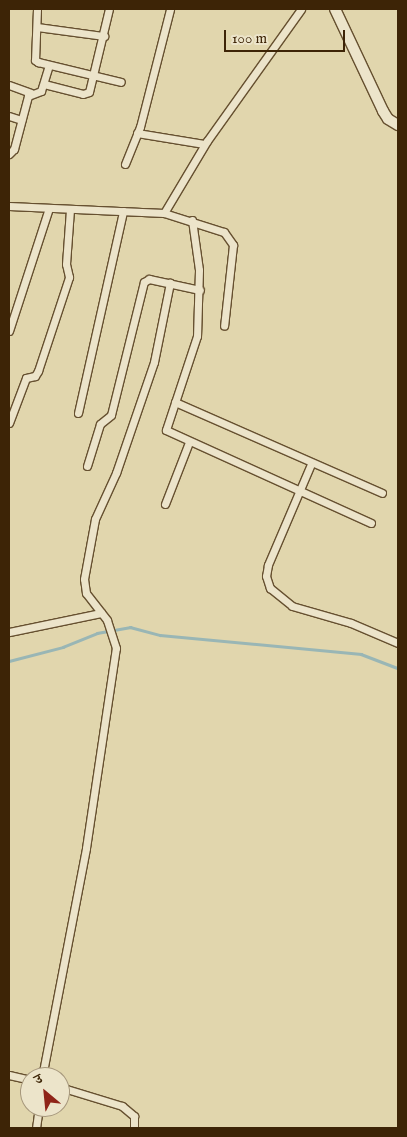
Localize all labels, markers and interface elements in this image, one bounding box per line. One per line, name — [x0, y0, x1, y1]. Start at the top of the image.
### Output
scale bar — [227, 20, 348, 52]
text: 100 m — [232, 29, 267, 48]
north arrow — [20, 1067, 70, 1117]
text: उ — [31, 1070, 46, 1089]

